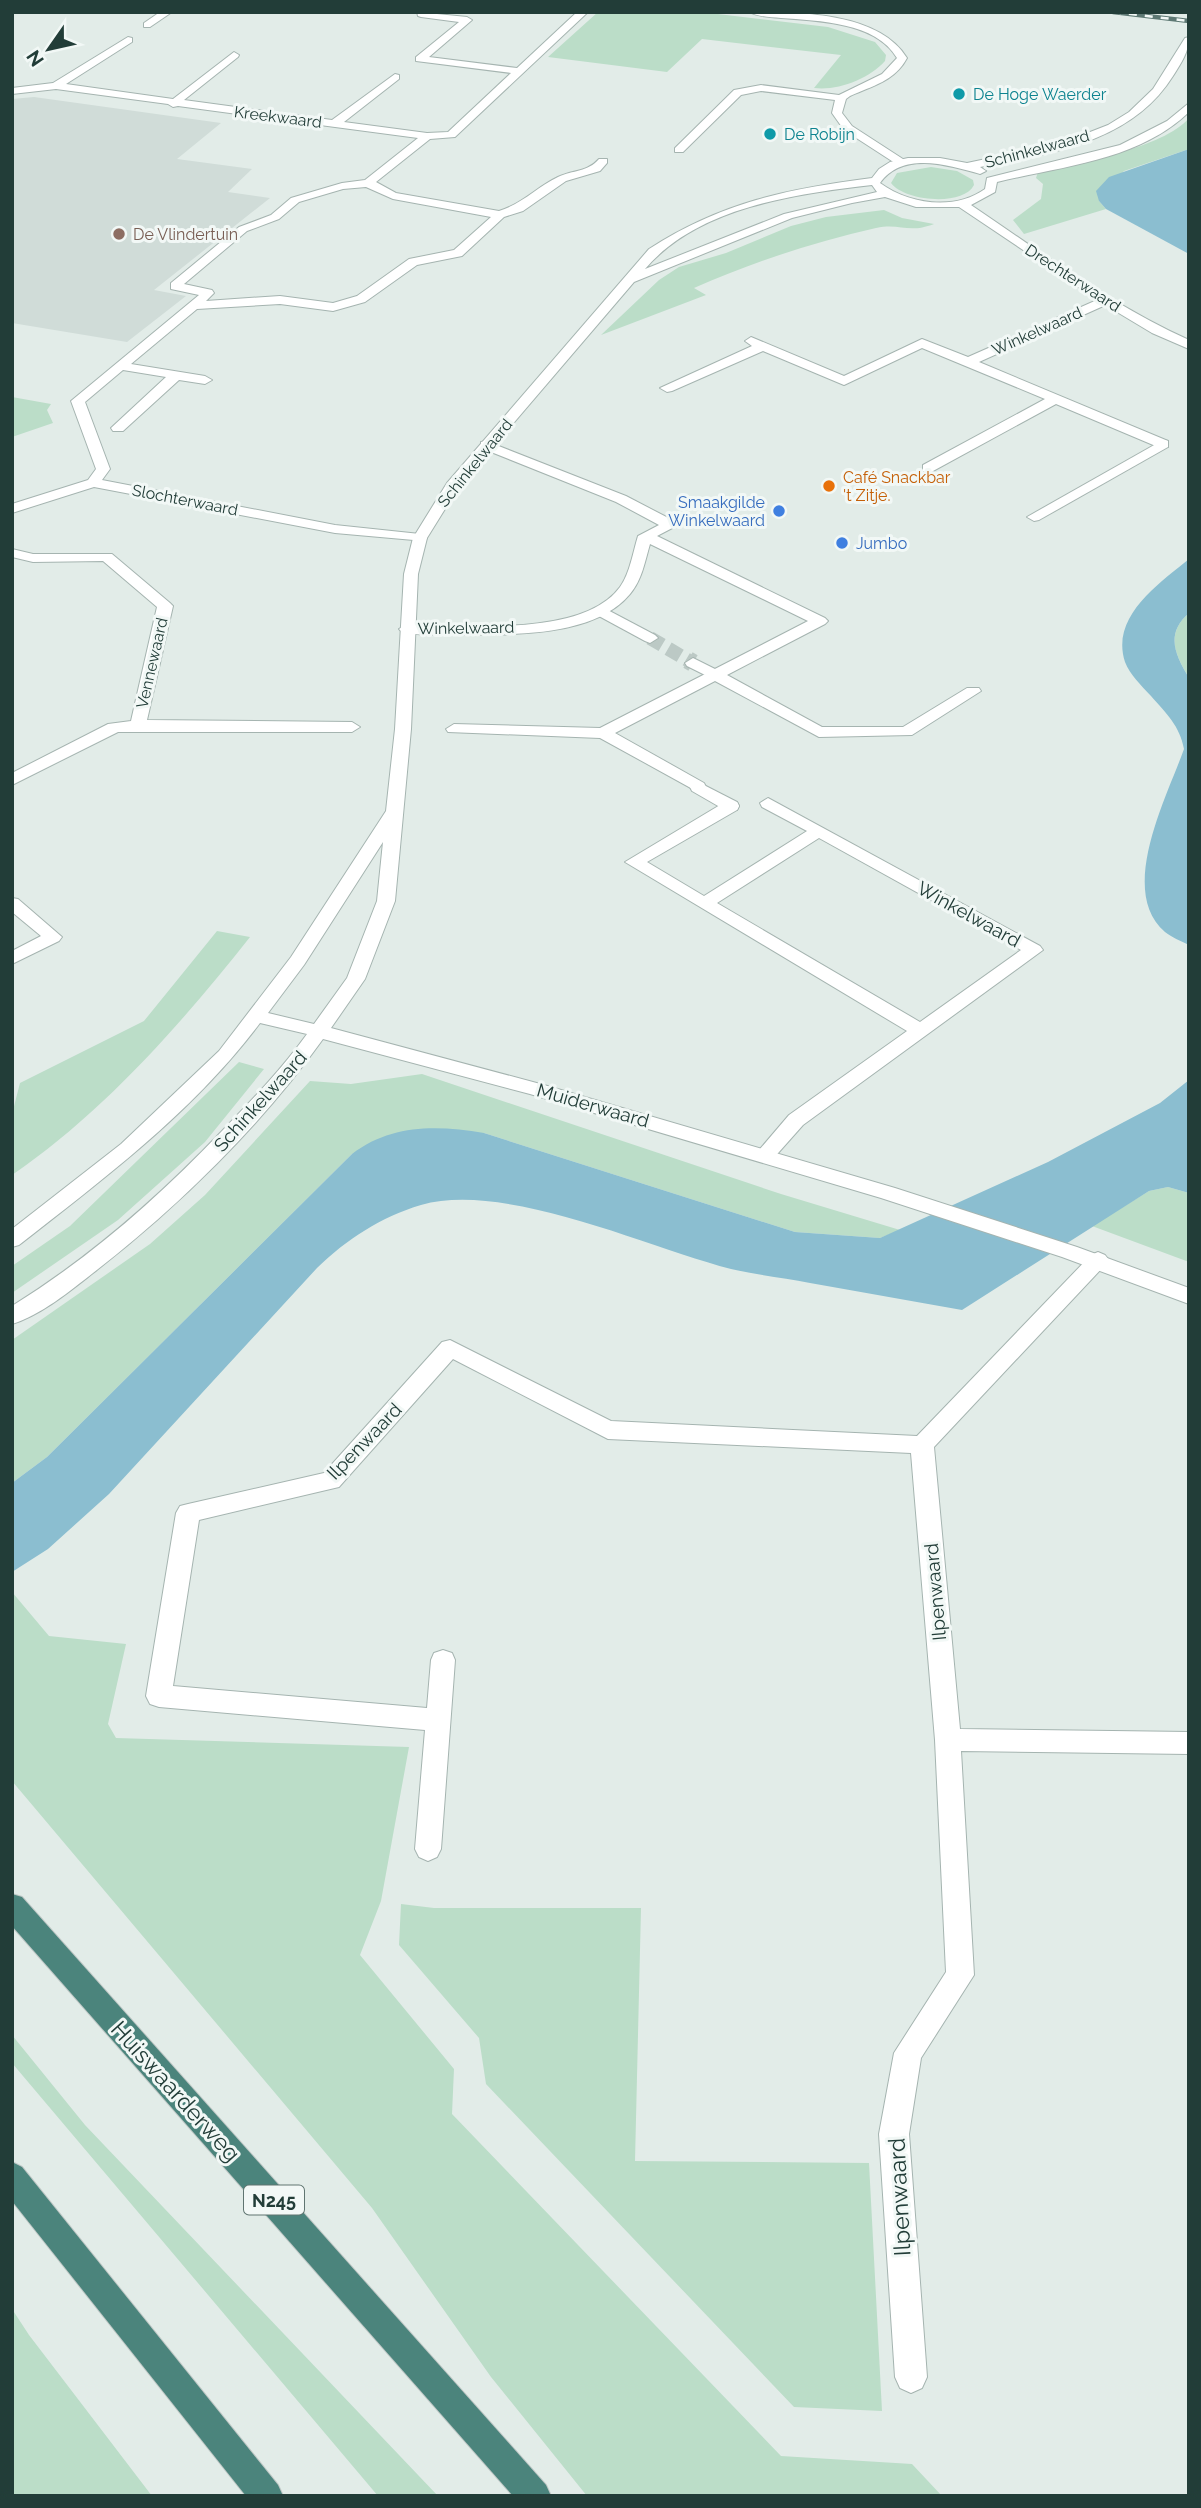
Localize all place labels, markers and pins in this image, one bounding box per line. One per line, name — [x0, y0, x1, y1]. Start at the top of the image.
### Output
place label: De Hoge Waerder — [973, 85, 1107, 104]
marker: De Hoge Waerder — [951, 86, 967, 102]
place label: De Robijn — [784, 125, 855, 144]
marker: De Robijn — [762, 126, 778, 142]
place label: De Vlindertuin — [133, 225, 238, 244]
marker: De Vlindertuin — [111, 226, 127, 242]
place label: Café Snackbar 't Zitje. — [843, 468, 951, 505]
marker: Café Snackbar 't Zitje. — [821, 478, 837, 494]
place label: Smaakgilde Winkelwaard — [668, 493, 765, 530]
marker: Smaakgilde Winkelwaard — [771, 503, 787, 519]
place label: Jumbo — [856, 534, 907, 553]
marker: Jumbo — [834, 535, 850, 551]

